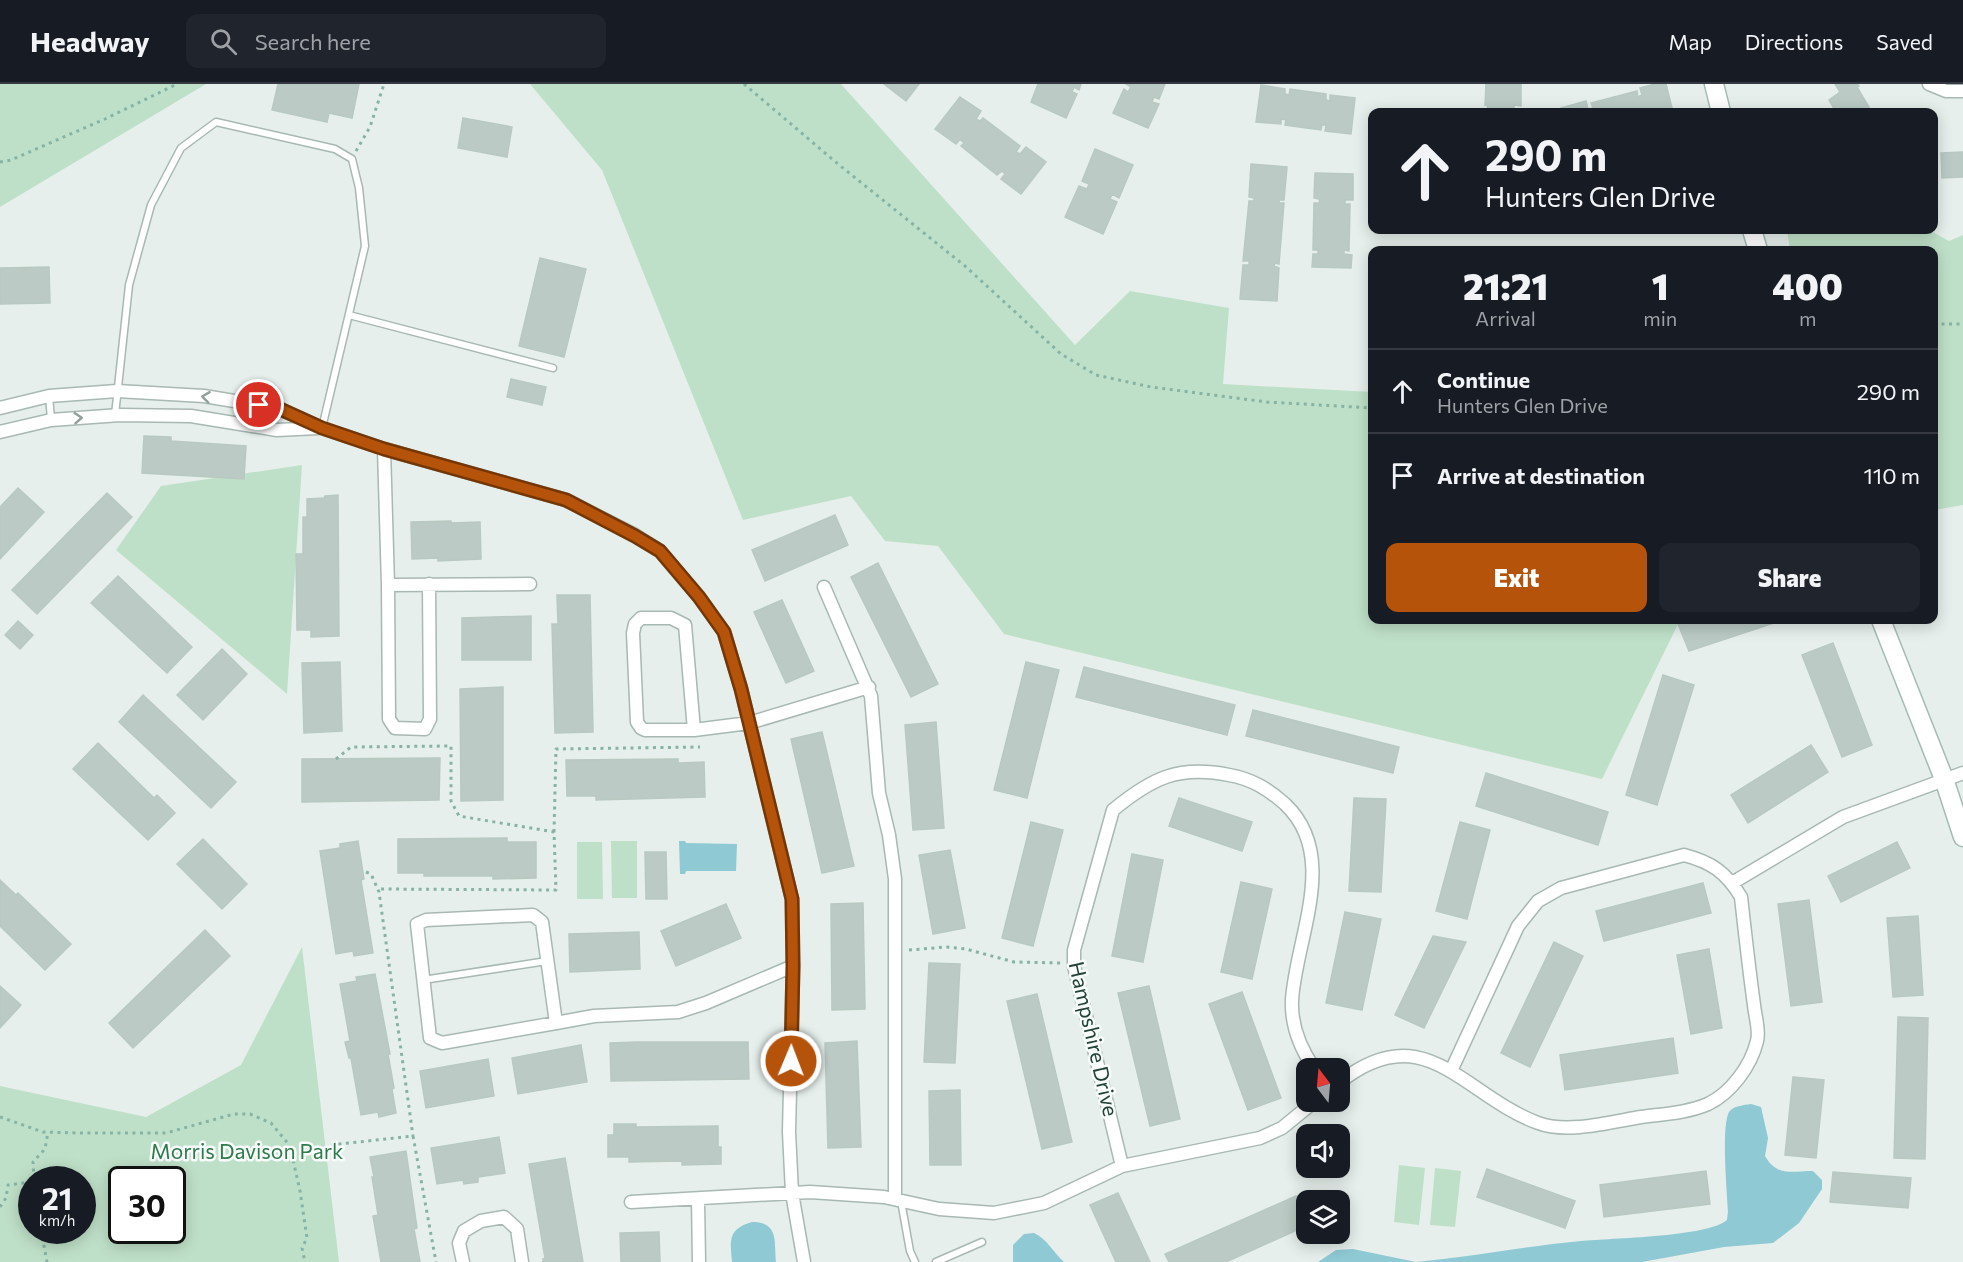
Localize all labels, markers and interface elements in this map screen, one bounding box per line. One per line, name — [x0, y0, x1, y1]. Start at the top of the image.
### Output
search box — [186, 14, 606, 68]
text: Headway — [30, 24, 150, 58]
icon: search — [207, 25, 240, 58]
text: Search here — [255, 28, 371, 55]
text: Map — [1669, 29, 1712, 54]
text: Directions — [1745, 29, 1843, 54]
text: Saved — [1876, 29, 1933, 54]
text: 290 m — [1485, 128, 1607, 180]
icon: ahead — [1386, 132, 1464, 210]
text: Hunters Glen Drive — [1485, 180, 1715, 213]
text: 21:21 — [1463, 263, 1548, 307]
text: 1 — [1652, 263, 1669, 307]
text: 400 — [1772, 263, 1843, 307]
text: Arrival — [1475, 306, 1536, 330]
text: min — [1643, 306, 1677, 330]
text: m — [1799, 306, 1816, 330]
text: Continue — [1437, 366, 1530, 393]
icon: ahead — [1386, 375, 1419, 408]
text: 290 m — [1857, 378, 1920, 405]
pin — [233, 379, 284, 430]
icon: arrive — [242, 388, 275, 421]
one-way arrow — [201, 391, 210, 403]
text: Hunters Glen Drive — [1437, 393, 1608, 417]
one-way arrow — [73, 411, 82, 424]
icon: arrive — [1386, 459, 1419, 492]
text: Arrive at destination — [1437, 462, 1645, 489]
text: 110 m — [1863, 462, 1920, 489]
button: Exit — [1386, 543, 1647, 612]
button: Share — [1659, 543, 1920, 612]
street label: Hampshire Drive — [1064, 959, 1124, 1119]
position arrow — [759, 1029, 823, 1093]
north arrow — [1296, 1058, 1350, 1112]
map controls — [1296, 1058, 1350, 1244]
button: sound — [1296, 1124, 1350, 1178]
park label: Morris Davison Park — [151, 1138, 343, 1163]
speed limit sign: 30 — [108, 1166, 186, 1244]
text: 21 — [42, 1179, 72, 1216]
button: layers — [1296, 1190, 1350, 1244]
text: km/h — [39, 1211, 75, 1229]

